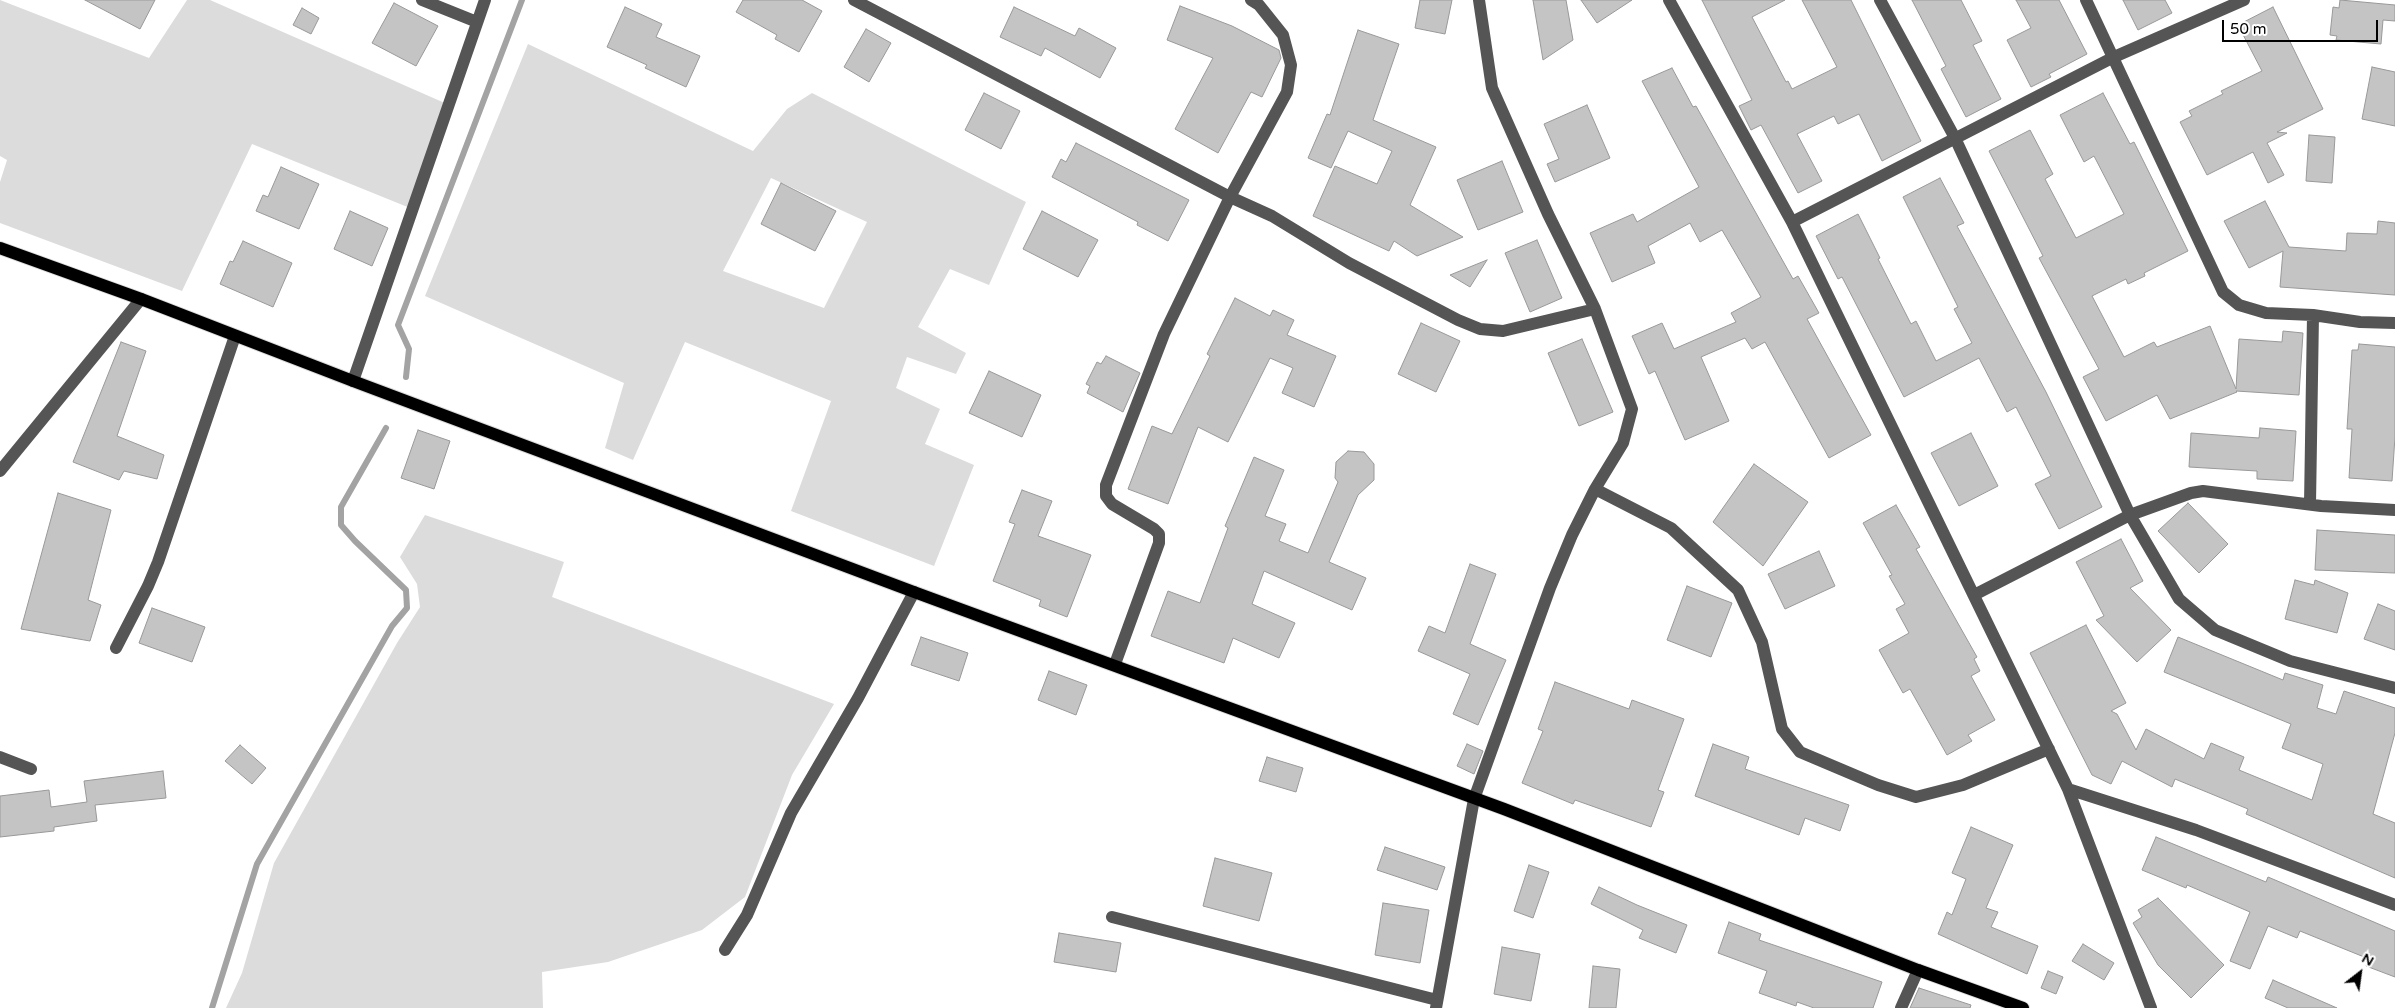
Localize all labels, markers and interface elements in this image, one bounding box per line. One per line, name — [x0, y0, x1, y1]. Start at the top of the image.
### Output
scale bar — [2225, 10, 2381, 42]
text: 50 m — [2230, 20, 2267, 38]
north arrow — [2335, 948, 2385, 998]
text: N — [2359, 949, 2377, 970]

